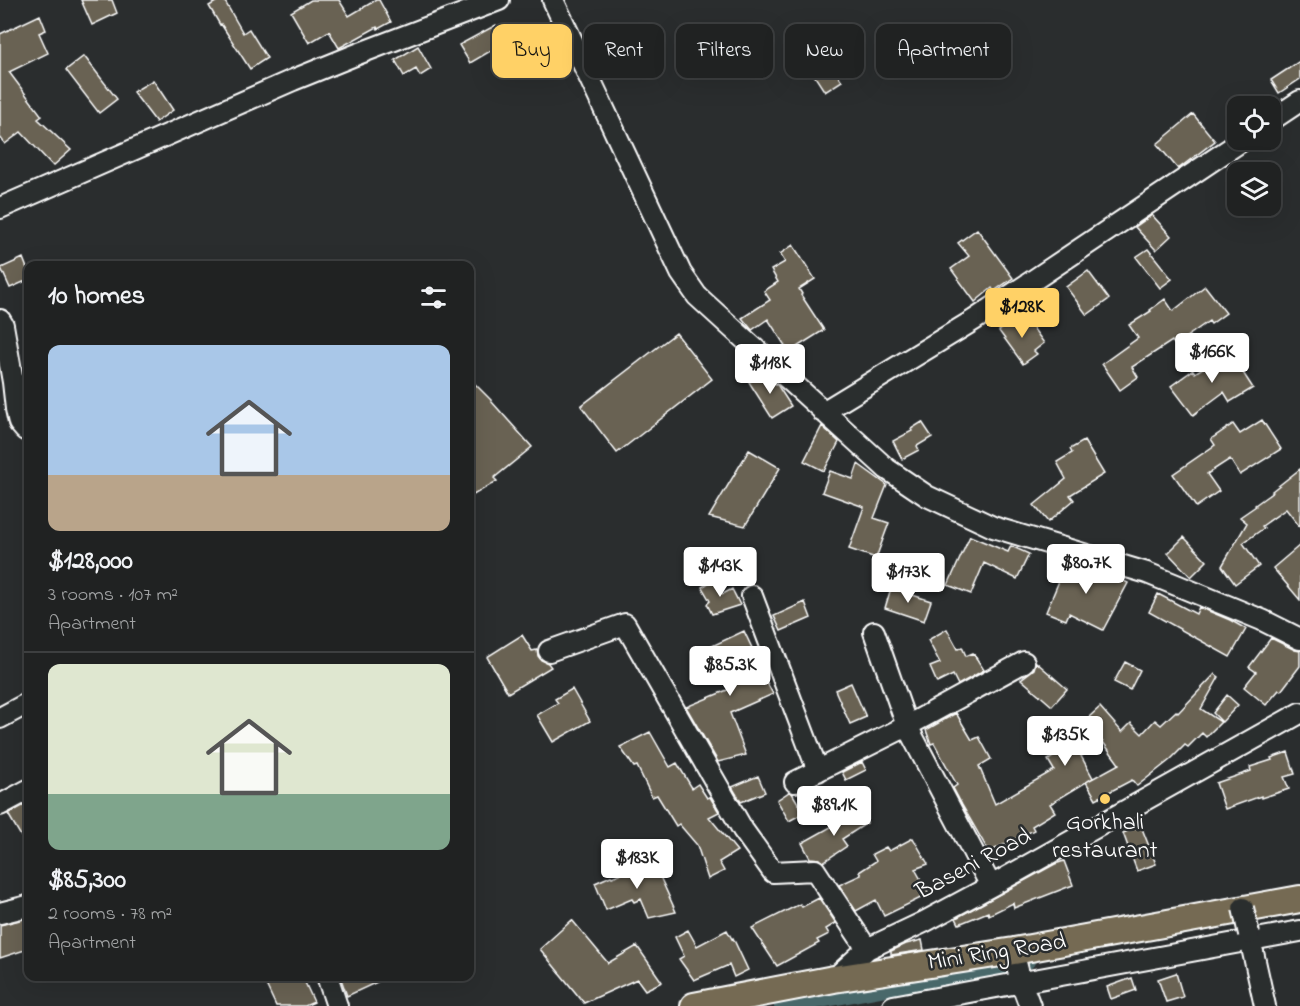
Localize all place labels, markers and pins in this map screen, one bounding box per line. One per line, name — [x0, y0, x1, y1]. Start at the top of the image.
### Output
pin: $128K — [980, 288, 1064, 339]
pin: $166K — [1170, 333, 1254, 384]
pin: $118K — [728, 344, 812, 395]
pin: $80.7K — [1037, 544, 1135, 595]
pin: $143K — [678, 547, 762, 598]
pin: $173K — [866, 553, 950, 604]
pin: $85.3K — [681, 646, 779, 697]
pin: $135K — [1023, 716, 1107, 767]
pin: $89.1K — [785, 786, 883, 837]
marker: Gorkhali restaurant — [1098, 792, 1112, 806]
place label: Gorkhali restaurant — [1052, 806, 1158, 869]
pin: $183K — [595, 839, 679, 890]

